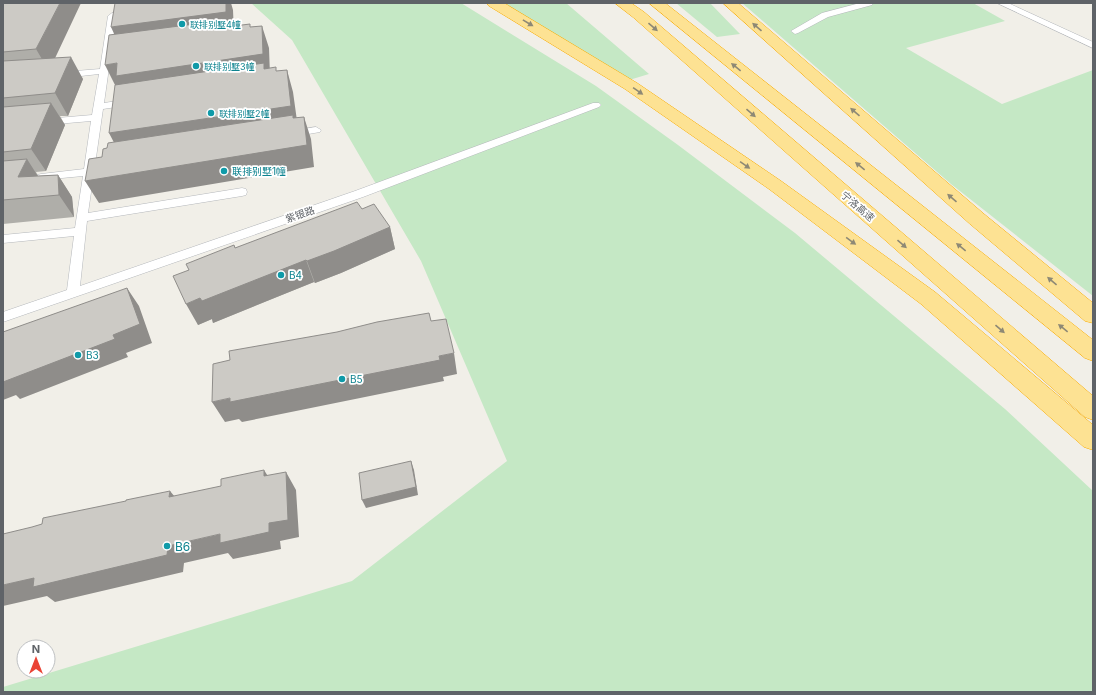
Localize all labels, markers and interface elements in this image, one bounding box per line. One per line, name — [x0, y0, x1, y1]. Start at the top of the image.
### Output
marker: 联排别墅4幢 — [177, 19, 187, 29]
place label: 联排别墅4幢 — [190, 19, 241, 30]
one-way arrow — [522, 20, 534, 27]
one-way arrow — [752, 22, 762, 31]
one-way arrow — [648, 23, 658, 32]
marker: 联排别墅3幢 — [191, 61, 201, 71]
place label: 联排别墅3幢 — [204, 61, 255, 72]
one-way arrow — [731, 63, 742, 71]
one-way arrow — [633, 87, 644, 95]
marker: 联排别墅2幢 — [206, 108, 216, 118]
place label: 联排别墅2幢 — [219, 108, 270, 119]
one-way arrow — [746, 108, 756, 117]
one-way arrow — [849, 108, 860, 117]
one-way arrow — [740, 161, 751, 169]
one-way arrow — [854, 161, 865, 170]
place label: 联排别墅1幢 — [232, 165, 286, 177]
marker: 联排别墅1幢 — [219, 166, 229, 176]
street label: 宁洛高速 — [839, 188, 877, 224]
one-way arrow — [947, 193, 958, 202]
street label: 紫银路 — [284, 203, 316, 225]
one-way arrow — [845, 237, 856, 245]
one-way arrow — [897, 239, 907, 248]
one-way arrow — [956, 242, 967, 251]
place label: B4 — [289, 269, 302, 281]
marker: B4 — [276, 270, 286, 280]
one-way arrow — [1047, 277, 1058, 286]
one-way arrow — [1057, 324, 1068, 332]
one-way arrow — [995, 325, 1005, 334]
place label: B3 — [86, 349, 99, 361]
marker: B3 — [73, 350, 83, 360]
place label: B5 — [350, 373, 363, 385]
marker: B5 — [337, 374, 347, 384]
place label: B6 — [175, 539, 190, 554]
marker: B6 — [162, 541, 172, 551]
north arrow — [16, 639, 56, 679]
text: N — [32, 642, 40, 656]

